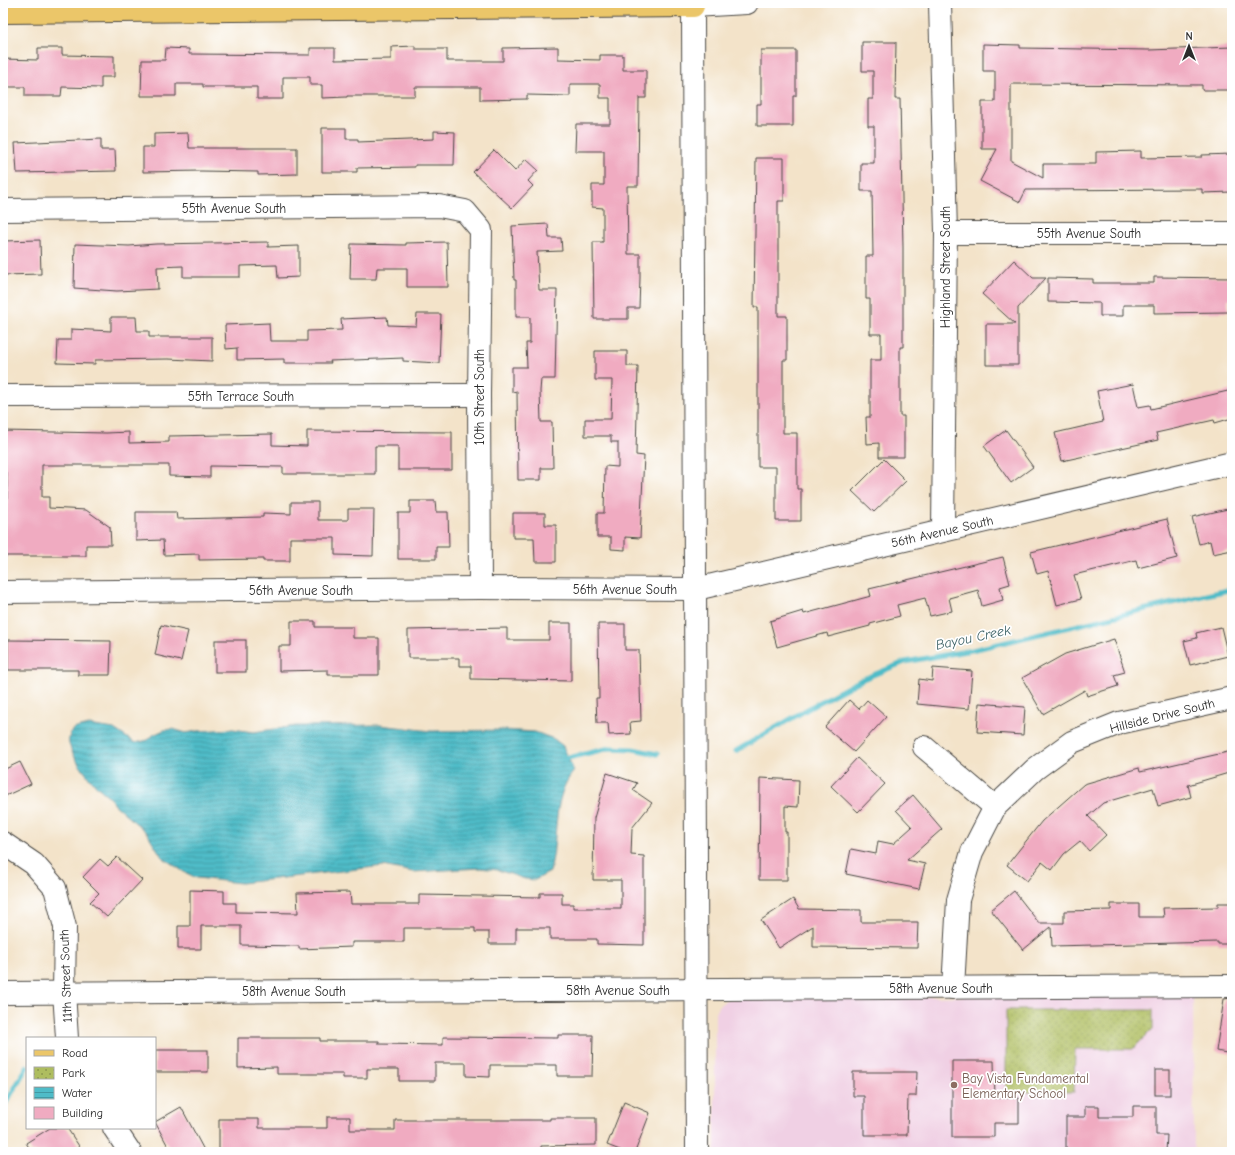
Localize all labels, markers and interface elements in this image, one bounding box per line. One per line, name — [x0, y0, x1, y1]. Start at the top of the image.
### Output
north arrow — [1169, 26, 1209, 66]
text: N — [1185, 30, 1193, 43]
street label: 55th Avenue South — [182, 201, 286, 216]
street label: Highland Street South — [938, 206, 953, 328]
street label: 55th Avenue South — [1037, 226, 1141, 241]
street label: 10th Street South — [472, 349, 487, 445]
street label: 55th Terrace South — [188, 389, 294, 404]
street label: 56th Avenue South — [890, 512, 995, 551]
street label: 56th Avenue South — [573, 582, 677, 597]
street label: 56th Avenue South — [249, 583, 353, 598]
water label: Bayou Creek — [934, 621, 1012, 654]
street label: Hillside Drive South — [1108, 695, 1216, 736]
street label: 11th Street South — [56, 929, 75, 1023]
street label: 58th Avenue South — [889, 981, 993, 996]
street label: 58th Avenue South — [566, 983, 670, 998]
street label: 58th Avenue South — [242, 984, 346, 999]
legend — [26, 1037, 156, 1129]
text: Road — [62, 1046, 88, 1060]
text: Park — [62, 1066, 85, 1080]
place label: Bay Vista Fundamental Elementary School — [962, 1071, 1089, 1101]
marker: Bay Vista Fundamental Elementary School — [949, 1080, 959, 1090]
text: Water — [62, 1086, 92, 1100]
text: Building — [62, 1106, 103, 1120]

